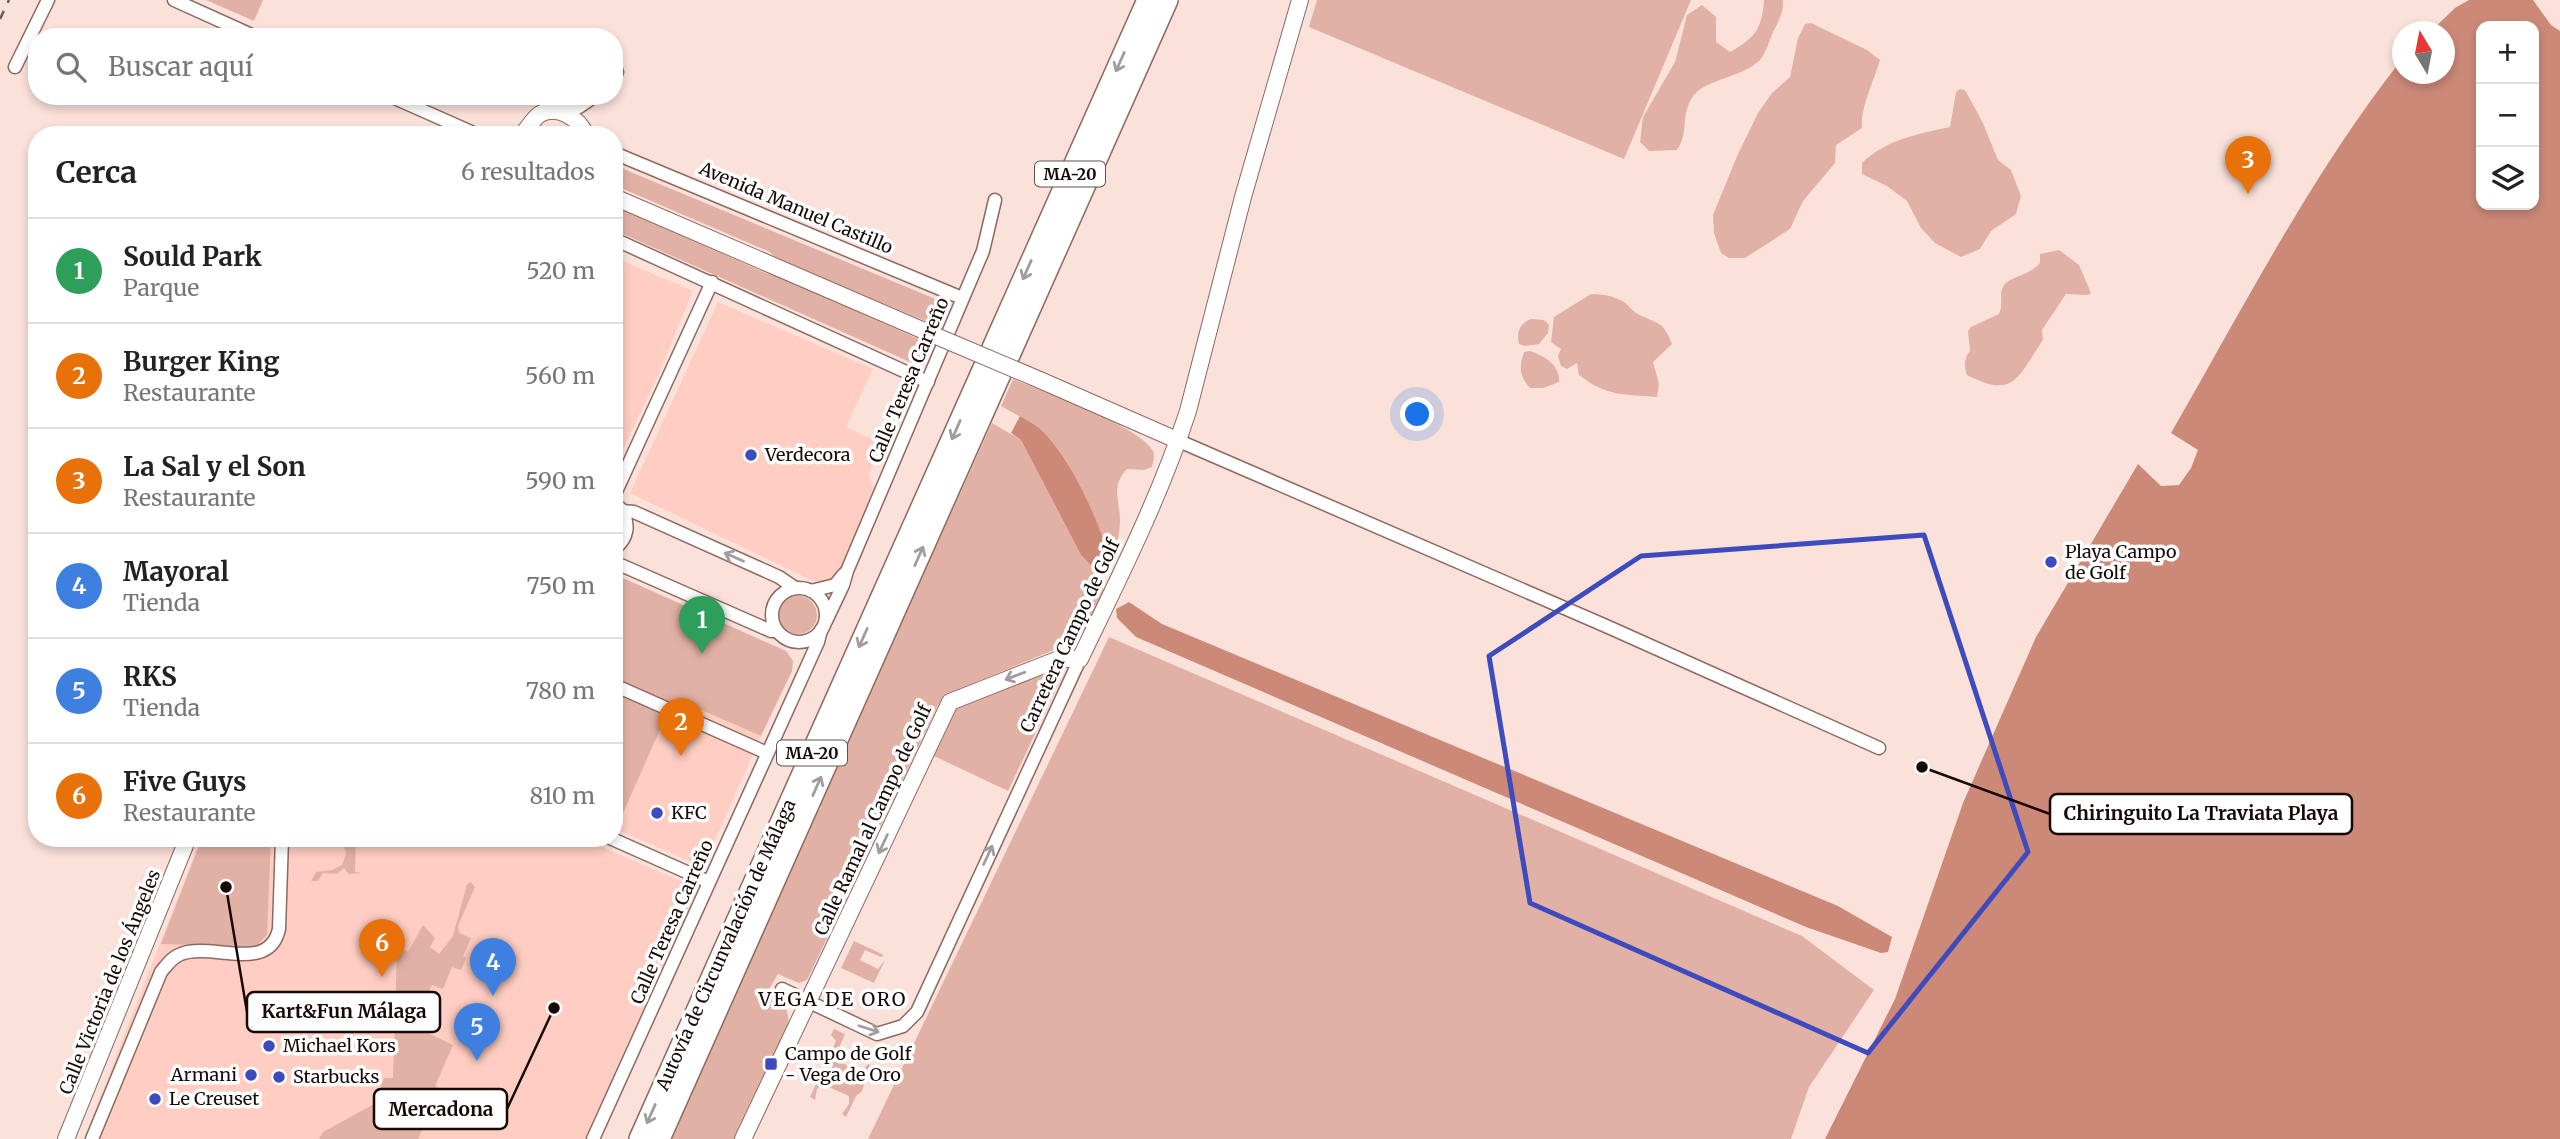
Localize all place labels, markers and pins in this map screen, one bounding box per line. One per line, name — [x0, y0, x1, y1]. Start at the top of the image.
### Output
pin: 3 — [2225, 136, 2271, 194]
place label: Verdecora — [764, 443, 851, 466]
marker: Verdecora — [743, 447, 759, 463]
place label: Playa Campo de Golf — [2065, 540, 2177, 584]
marker: Playa Campo de Golf — [2043, 554, 2059, 570]
pin: 1 — [679, 596, 725, 654]
pin: 2 — [658, 698, 704, 756]
callout: Chiringuito La Traviata Playa — [2050, 794, 2352, 834]
place label: KFC — [671, 801, 707, 824]
marker: KFC — [649, 805, 665, 821]
pin: 6 — [359, 919, 405, 977]
pin: 4 — [470, 938, 516, 996]
callout: Kart&Fun Málaga — [247, 992, 440, 1032]
pin: 5 — [454, 1003, 500, 1061]
place label: Michael Kors — [283, 1034, 396, 1057]
marker: Michael Kors — [261, 1038, 277, 1054]
place label: Campo de Golf - Vega de Oro — [785, 1042, 912, 1086]
marker: Campo de Golf - Vega de Oro — [763, 1056, 779, 1072]
place label: Armani — [170, 1063, 237, 1086]
place label: Starbucks — [293, 1065, 379, 1088]
marker: Armani — [243, 1067, 259, 1083]
marker: Starbucks — [271, 1069, 287, 1085]
place label: Le Creuset — [169, 1087, 259, 1110]
callout: Mercadona — [374, 1089, 507, 1129]
marker: Le Creuset — [147, 1091, 163, 1107]

